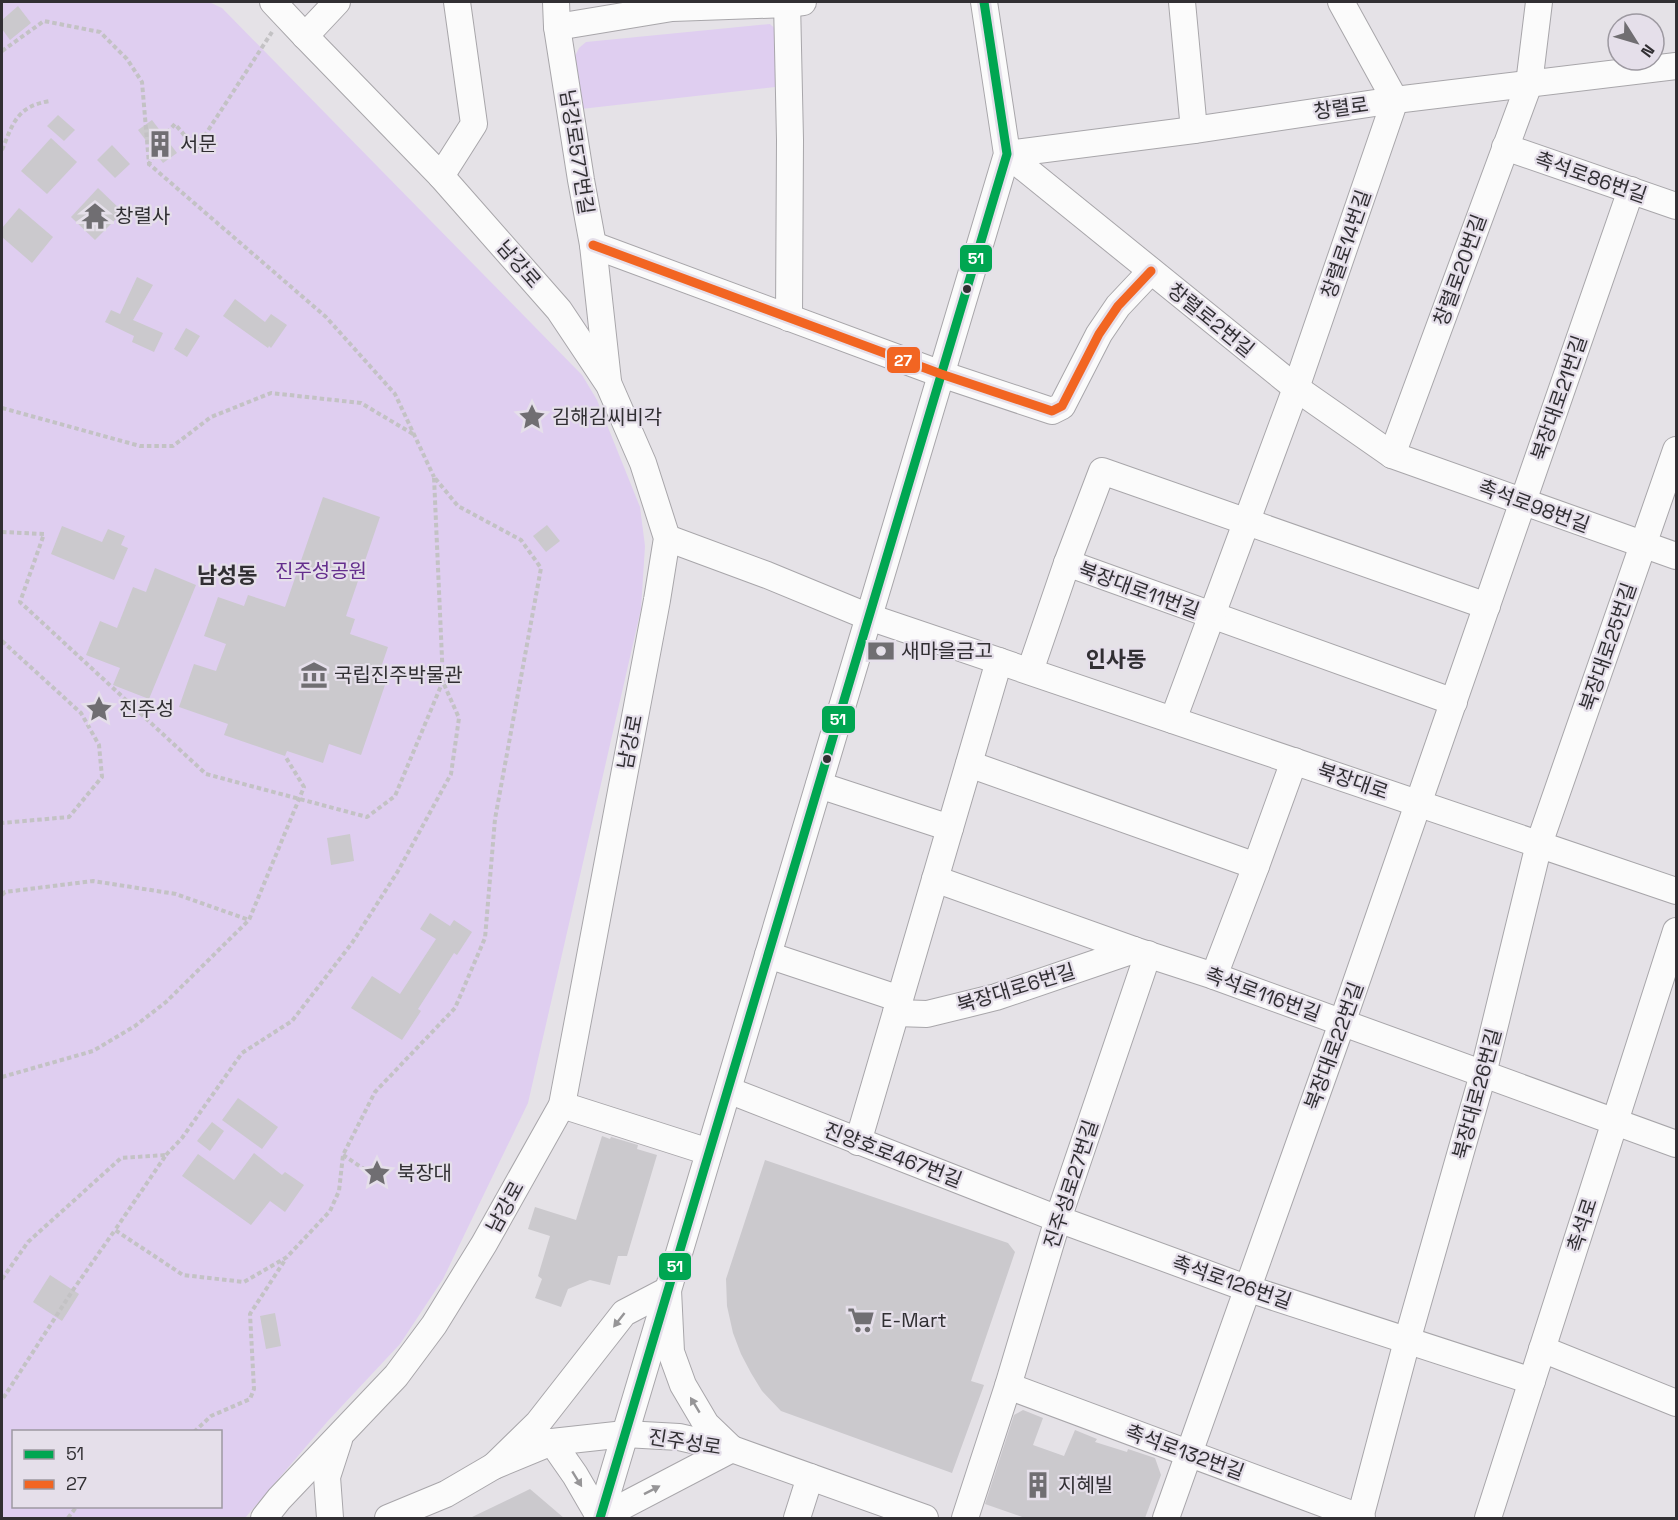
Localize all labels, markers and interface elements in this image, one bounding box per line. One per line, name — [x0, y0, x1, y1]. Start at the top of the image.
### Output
north arrow — [1606, 12, 1666, 72]
text: N — [1636, 40, 1659, 61]
street label: 남강로577번길 — [554, 88, 600, 216]
street label: 창렬로 — [1312, 91, 1370, 125]
building icon: 서문 — [145, 129, 175, 159]
place label: 서문 — [180, 131, 217, 157]
street label: 촉석로86번길 — [1532, 146, 1650, 208]
street label: 창렬로14번길 — [1315, 186, 1377, 302]
temple icon: 창렬사 — [80, 201, 110, 231]
place label: 창렬사 — [115, 203, 170, 229]
street label: 창렬로20번길 — [1428, 211, 1492, 329]
street label: 남강로 — [491, 235, 547, 293]
line badge: 51 — [959, 244, 993, 273]
text: 51 — [968, 248, 984, 269]
street label: 창렬로2번길 — [1162, 277, 1260, 363]
unlabelled marker — [961, 283, 973, 295]
street label: 북장대로21번길 — [1525, 332, 1593, 464]
line badge: 27 — [886, 346, 921, 374]
text: 27 — [894, 350, 912, 371]
place icon: 김해김씨비각 — [517, 402, 547, 432]
place label: 김해김씨비각 — [552, 404, 662, 430]
street label: 촉석로98번길 — [1475, 474, 1593, 538]
street label: 북장대로11번길 — [1075, 556, 1203, 624]
park label: 진주성공원 — [275, 558, 367, 584]
district label: 남성동 — [197, 561, 257, 589]
street label: 북장대로25번길 — [1574, 579, 1642, 715]
bank icon: 새마을금고 — [866, 636, 896, 666]
place label: 새마을금고 — [901, 638, 993, 664]
district label: 인사동 — [1086, 645, 1146, 673]
museum icon: 국립진주박물관 — [299, 660, 329, 690]
place label: 국립진주박물관 — [334, 662, 463, 688]
place icon: 진주성 — [84, 694, 114, 724]
place label: 진주성 — [119, 696, 174, 722]
line badge: 51 — [821, 705, 856, 734]
text: 51 — [830, 709, 846, 730]
street label: 남강로 — [612, 712, 648, 772]
unlabelled marker — [821, 753, 833, 765]
street label: 북장대로 — [1314, 757, 1392, 805]
street label: 북장대로6번길 — [954, 958, 1078, 1018]
street label: 촉석로116번길 — [1202, 961, 1324, 1027]
street label: 북장대로22번길 — [1299, 978, 1369, 1114]
street label: 북장대로26번길 — [1447, 1026, 1507, 1162]
street label: 진주성로27번길 — [1038, 1116, 1104, 1252]
street label: 진양호로467번길 — [820, 1117, 966, 1193]
place icon: 북장대 — [362, 1158, 392, 1188]
place label: 북장대 — [397, 1160, 452, 1186]
street label: 남강로 — [480, 1177, 530, 1237]
street label: 촉석로 — [1561, 1195, 1603, 1255]
street label: 촉석로126번길 — [1169, 1249, 1295, 1315]
line badge: 51 — [658, 1252, 692, 1281]
text: 51 — [667, 1256, 683, 1277]
supermarket icon: E-Mart — [846, 1305, 876, 1335]
place label: E-Mart — [881, 1307, 947, 1333]
one-way arrow — [613, 1313, 625, 1328]
one-way arrow — [689, 1397, 700, 1413]
street label: 촉석로132번길 — [1122, 1418, 1248, 1486]
street label: 진주성로 — [647, 1423, 723, 1461]
legend — [12, 1430, 222, 1508]
text: 51 — [66, 1442, 84, 1465]
building icon: 지혜빌 — [1023, 1470, 1053, 1500]
one-way arrow — [572, 1471, 583, 1487]
text: 27 — [66, 1472, 87, 1495]
place label: 지혜빌 — [1058, 1472, 1113, 1498]
one-way arrow — [643, 1485, 660, 1495]

